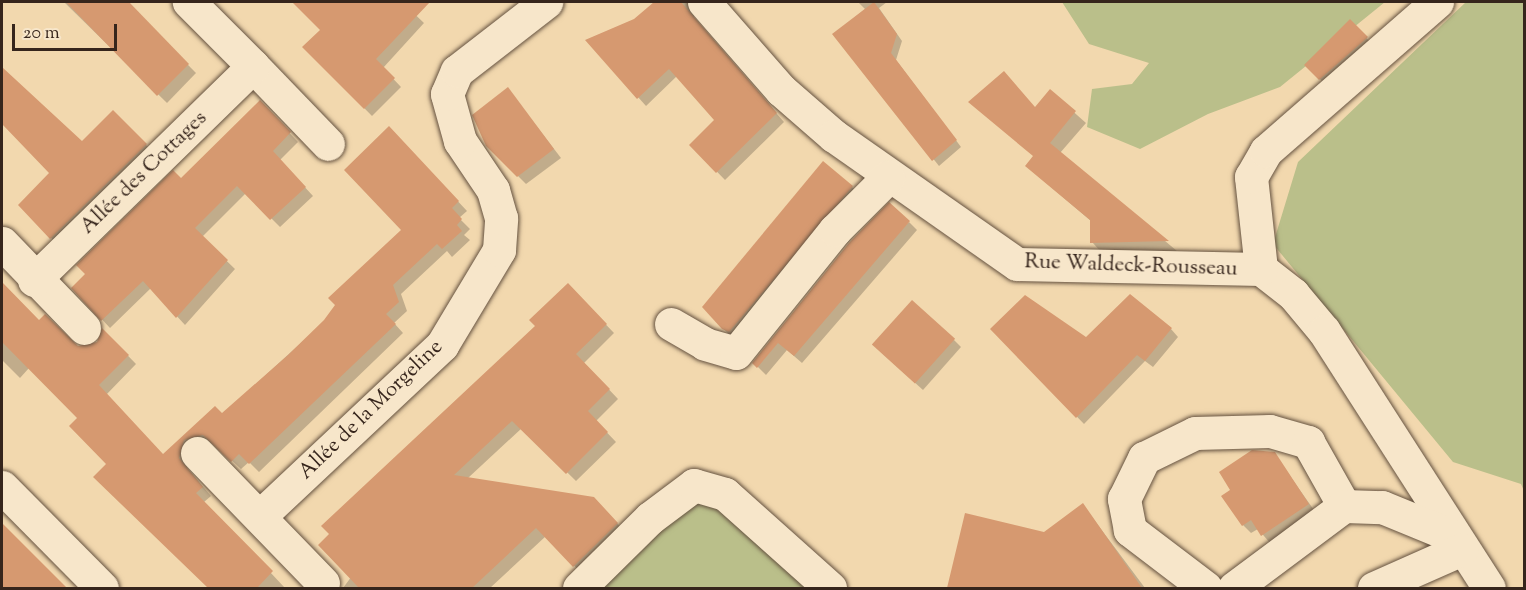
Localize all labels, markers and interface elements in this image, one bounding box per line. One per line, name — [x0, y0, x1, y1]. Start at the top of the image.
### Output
scale bar — [15, 12, 120, 50]
text: 20 m — [23, 21, 60, 47]
street label: Allée des Cottages — [75, 106, 213, 240]
street label: Rue Waldeck-Rousseau — [1024, 250, 1238, 282]
street label: Allée de la Morgeline — [294, 335, 448, 485]

